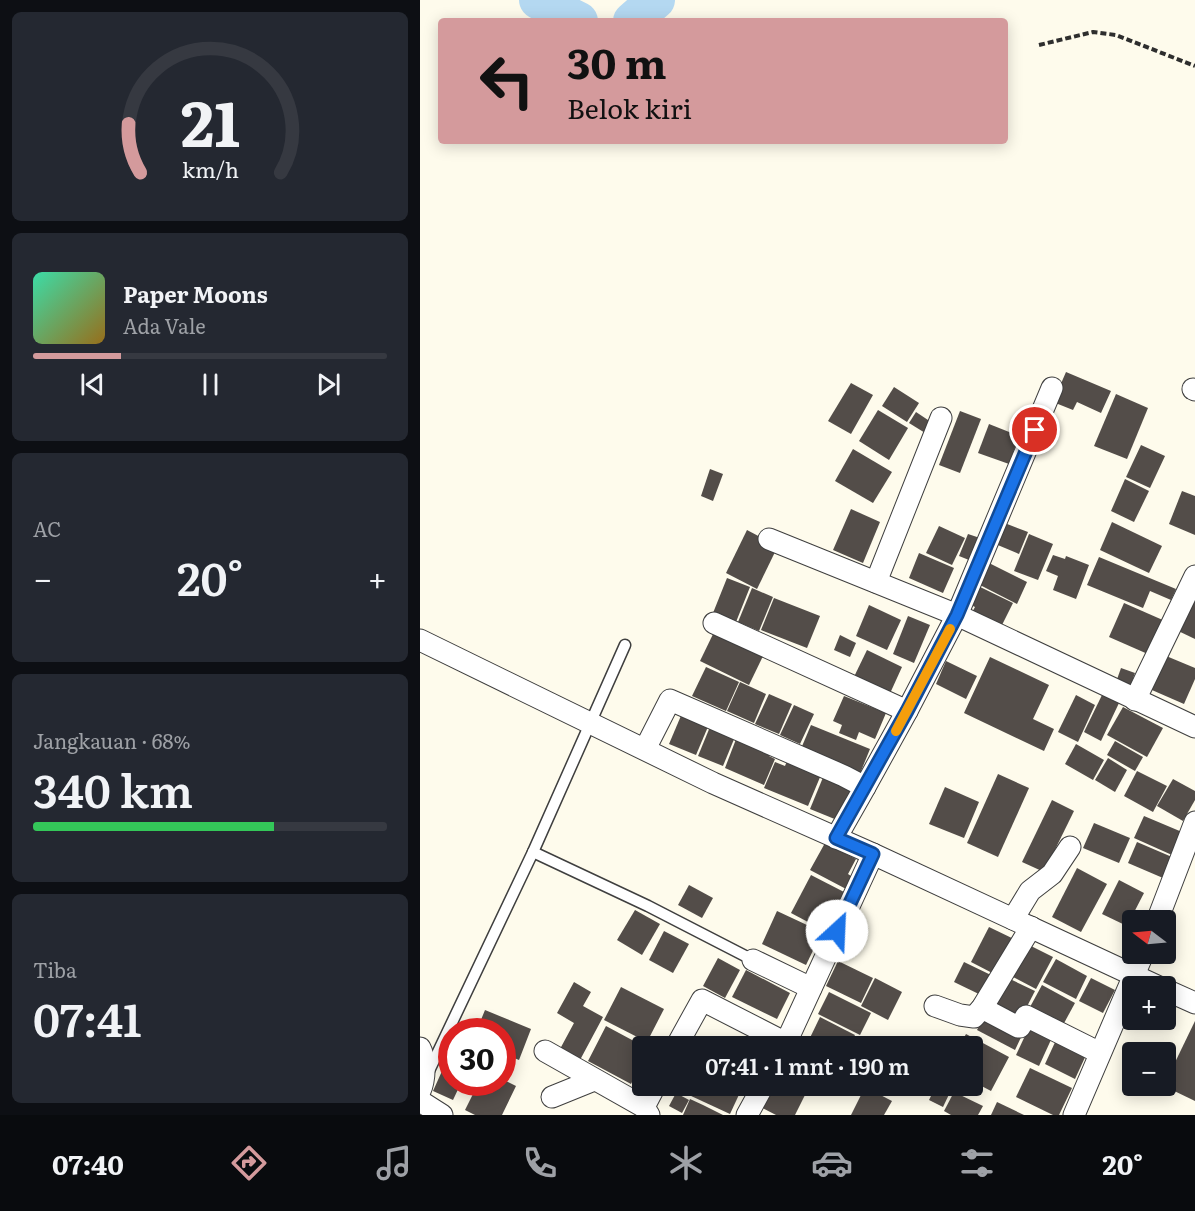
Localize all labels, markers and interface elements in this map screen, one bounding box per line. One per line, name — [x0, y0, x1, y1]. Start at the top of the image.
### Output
text: 30 m — [567, 30, 667, 92]
icon: left — [468, 42, 546, 120]
text: 21 — [180, 74, 240, 166]
text: Belok kiri — [567, 87, 692, 127]
text: km/h — [181, 154, 239, 186]
text: Paper Moons — [123, 277, 268, 310]
text: Ada Vale — [123, 310, 206, 340]
icon: previous — [76, 368, 109, 401]
icon: pause — [194, 368, 227, 401]
icon: next — [312, 368, 345, 401]
pin — [1009, 404, 1060, 455]
icon: arrive — [1018, 413, 1051, 446]
text: AC — [33, 513, 61, 543]
text: 20° — [177, 543, 243, 610]
text: − — [33, 552, 52, 601]
text: + — [368, 552, 387, 601]
text: Jangkauan · 68% — [33, 725, 191, 755]
text: 340 km — [33, 755, 193, 822]
position arrow — [805, 899, 869, 963]
north arrow — [1122, 910, 1176, 964]
map controls — [1122, 910, 1176, 1096]
text: Tiba — [33, 954, 77, 984]
button: + — [1122, 976, 1176, 1030]
text: 07:41 — [33, 984, 142, 1051]
speed limit sign: 30 — [438, 1018, 516, 1096]
button: − — [1122, 1042, 1176, 1096]
text: 07:41 · 1 mnt · 190 m — [705, 1049, 910, 1082]
icon: directions — [228, 1142, 270, 1184]
icon: music — [373, 1142, 415, 1184]
icon: phone — [519, 1142, 561, 1184]
icon: climate — [665, 1142, 707, 1184]
icon: car — [811, 1142, 853, 1184]
icon: filters — [956, 1142, 998, 1184]
text: 07:40 — [52, 1143, 124, 1183]
text: 20° — [1102, 1143, 1143, 1183]

